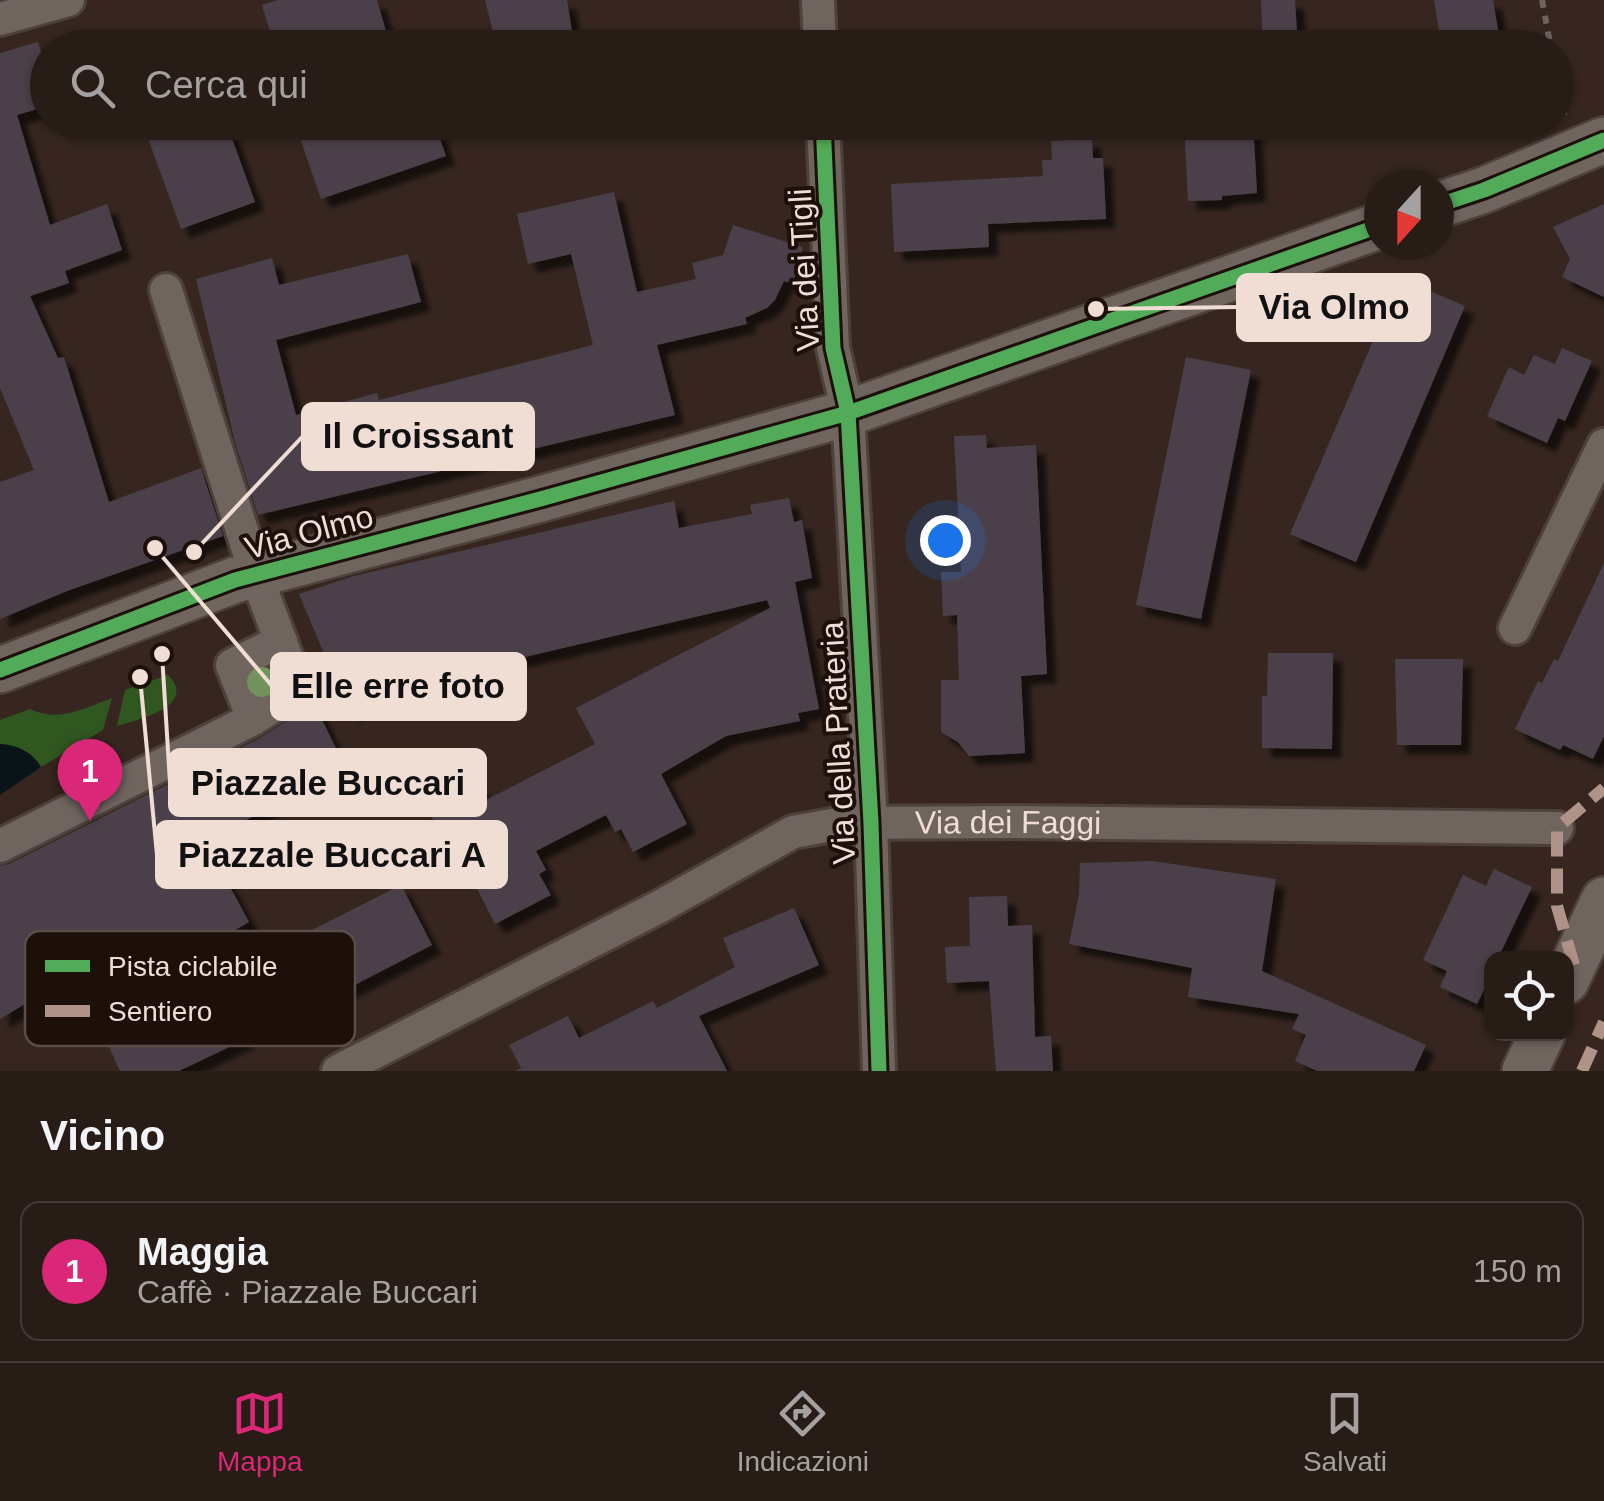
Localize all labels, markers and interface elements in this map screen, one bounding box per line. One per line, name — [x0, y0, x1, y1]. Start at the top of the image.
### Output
search box — [30, 30, 1574, 140]
icon: search — [65, 58, 120, 113]
text: Cerca qui — [145, 64, 308, 106]
north arrow — [1364, 170, 1454, 260]
street label: Via dei Tigli — [782, 188, 826, 352]
callout: Via Olmo — [1238, 275, 1429, 340]
text: Via Olmo — [1258, 287, 1410, 326]
callout: Il Croissant — [303, 404, 533, 469]
text: Il Croissant — [323, 416, 514, 455]
street label: Via Olmo — [241, 498, 377, 566]
your location — [920, 515, 971, 566]
street label: Via della Prateria — [814, 620, 862, 865]
callout: Elle erre foto — [272, 654, 525, 719]
text: Elle erre foto — [291, 666, 505, 705]
pin: 1 — [58, 738, 122, 821]
callout: Piazzale Buccari — [170, 750, 485, 815]
text: Piazzale Buccari — [191, 763, 465, 802]
street label: Via dei Faggi — [915, 804, 1101, 841]
callout: Piazzale Buccari A — [157, 822, 506, 887]
text: Piazzale Buccari A — [178, 835, 486, 874]
legend — [25, 931, 355, 1046]
text: Pista ciclabile — [108, 951, 278, 982]
map controls — [1484, 951, 1574, 1041]
button: locate — [1484, 951, 1574, 1041]
text: Sentiero — [108, 996, 212, 1027]
text: Vicino — [40, 1112, 165, 1159]
text: Maggia — [137, 1231, 268, 1273]
text: 1 — [66, 1253, 83, 1289]
text: 150 m — [1473, 1253, 1562, 1289]
text: Caffè · Piazzale Buccari — [137, 1274, 478, 1310]
tab: Mappa — [217, 1386, 303, 1478]
tab: Indicazioni — [737, 1386, 869, 1478]
tab: Salvati — [1303, 1386, 1387, 1478]

